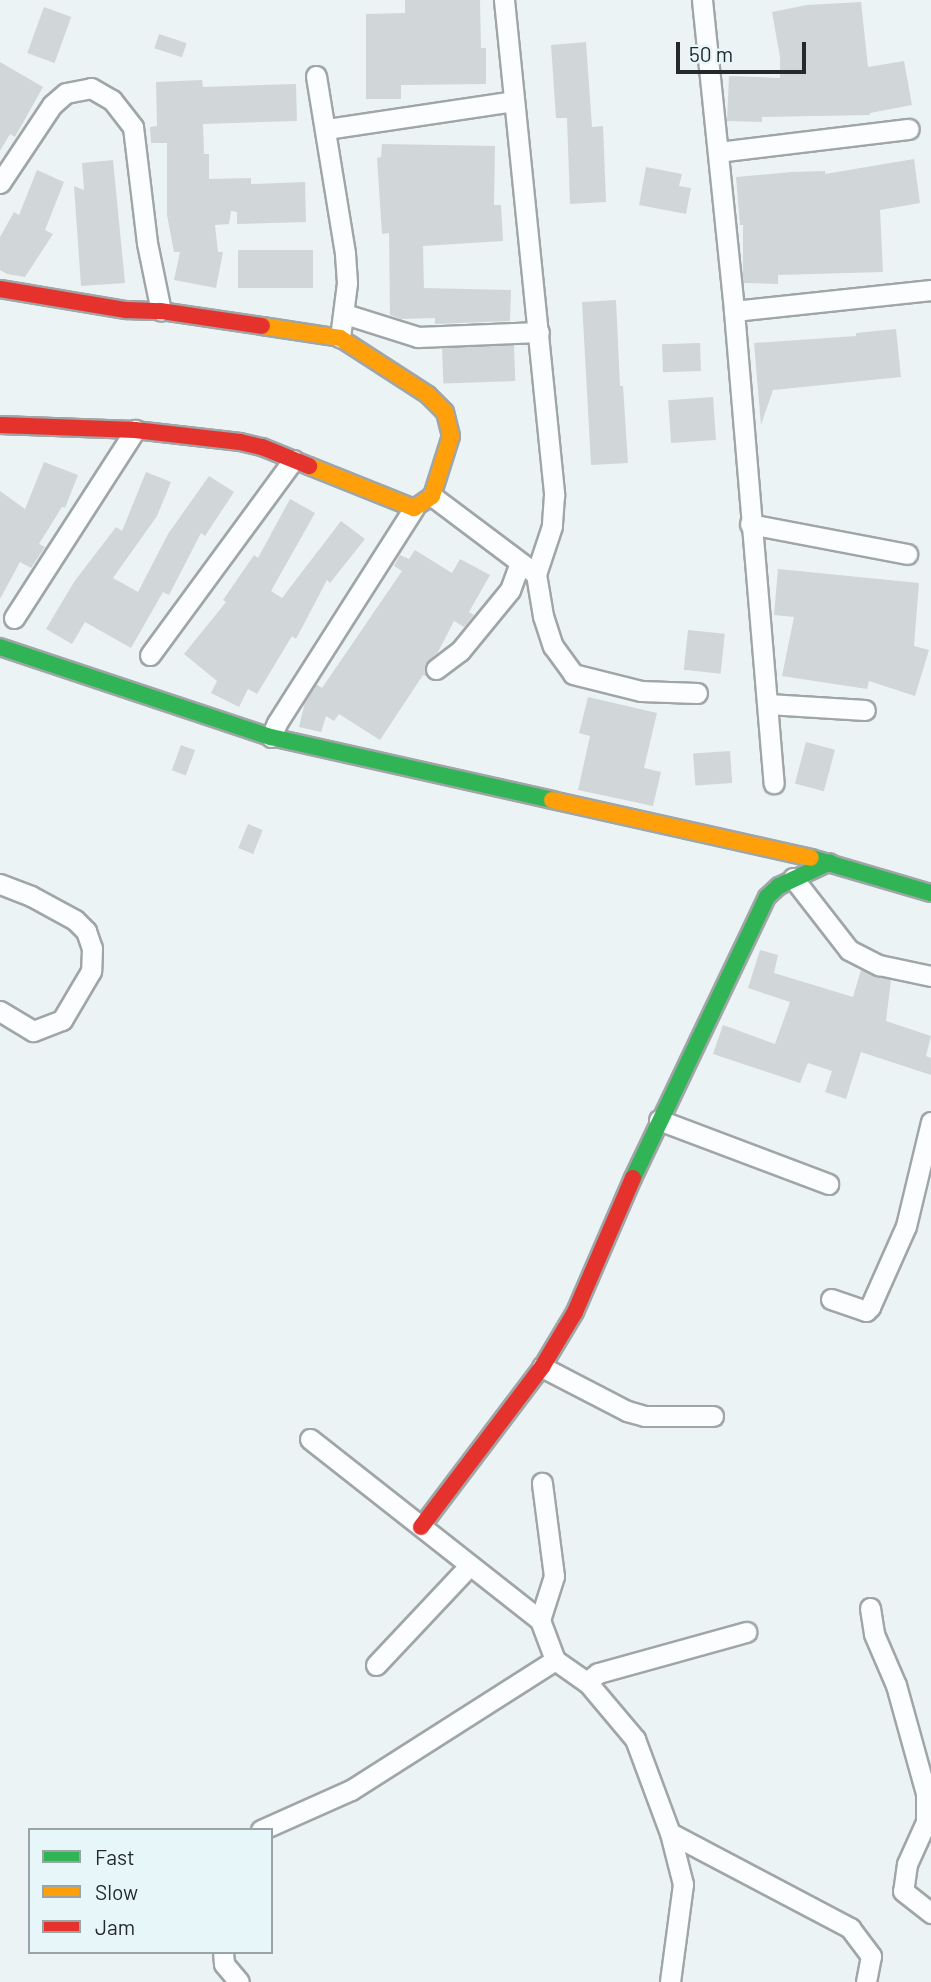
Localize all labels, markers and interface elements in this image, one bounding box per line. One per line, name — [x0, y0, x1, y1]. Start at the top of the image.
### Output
scale bar — [679, 28, 808, 72]
text: 50 m — [689, 41, 733, 66]
legend — [28, 1828, 273, 1954]
text: Fast — [95, 1844, 135, 1869]
text: Slow — [95, 1879, 138, 1904]
text: Jam — [95, 1914, 135, 1939]

